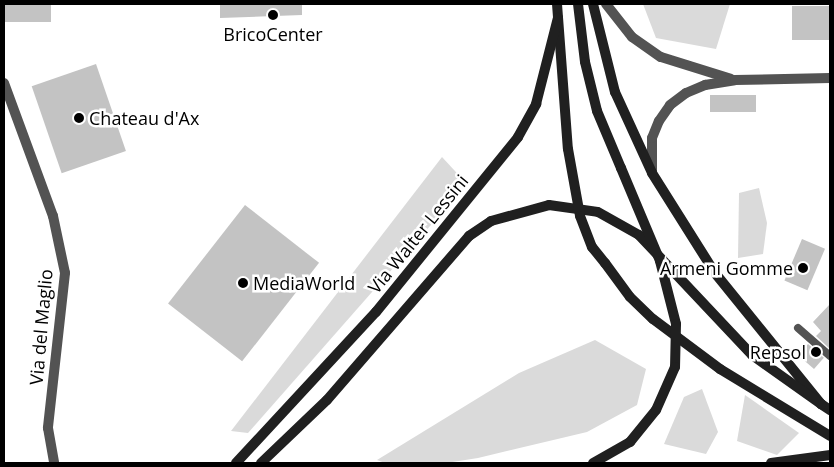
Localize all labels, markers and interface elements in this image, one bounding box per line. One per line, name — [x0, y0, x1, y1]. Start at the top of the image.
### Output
marker: BricoCenter — [267, 9, 279, 21]
place label: BricoCenter — [223, 23, 323, 45]
place label: Chateau d'Ax — [89, 107, 199, 129]
marker: Chateau d'Ax — [73, 112, 85, 124]
street label: Via Walter Lessini — [364, 170, 472, 298]
place label: Armeni Gomme — [660, 257, 793, 279]
marker: Armeni Gomme — [797, 262, 809, 274]
street label: Via del Maglio — [25, 268, 57, 386]
place label: MediaWorld — [253, 272, 355, 294]
marker: MediaWorld — [237, 277, 249, 289]
place label: Repsol — [750, 341, 806, 363]
marker: Repsol — [810, 346, 822, 358]

